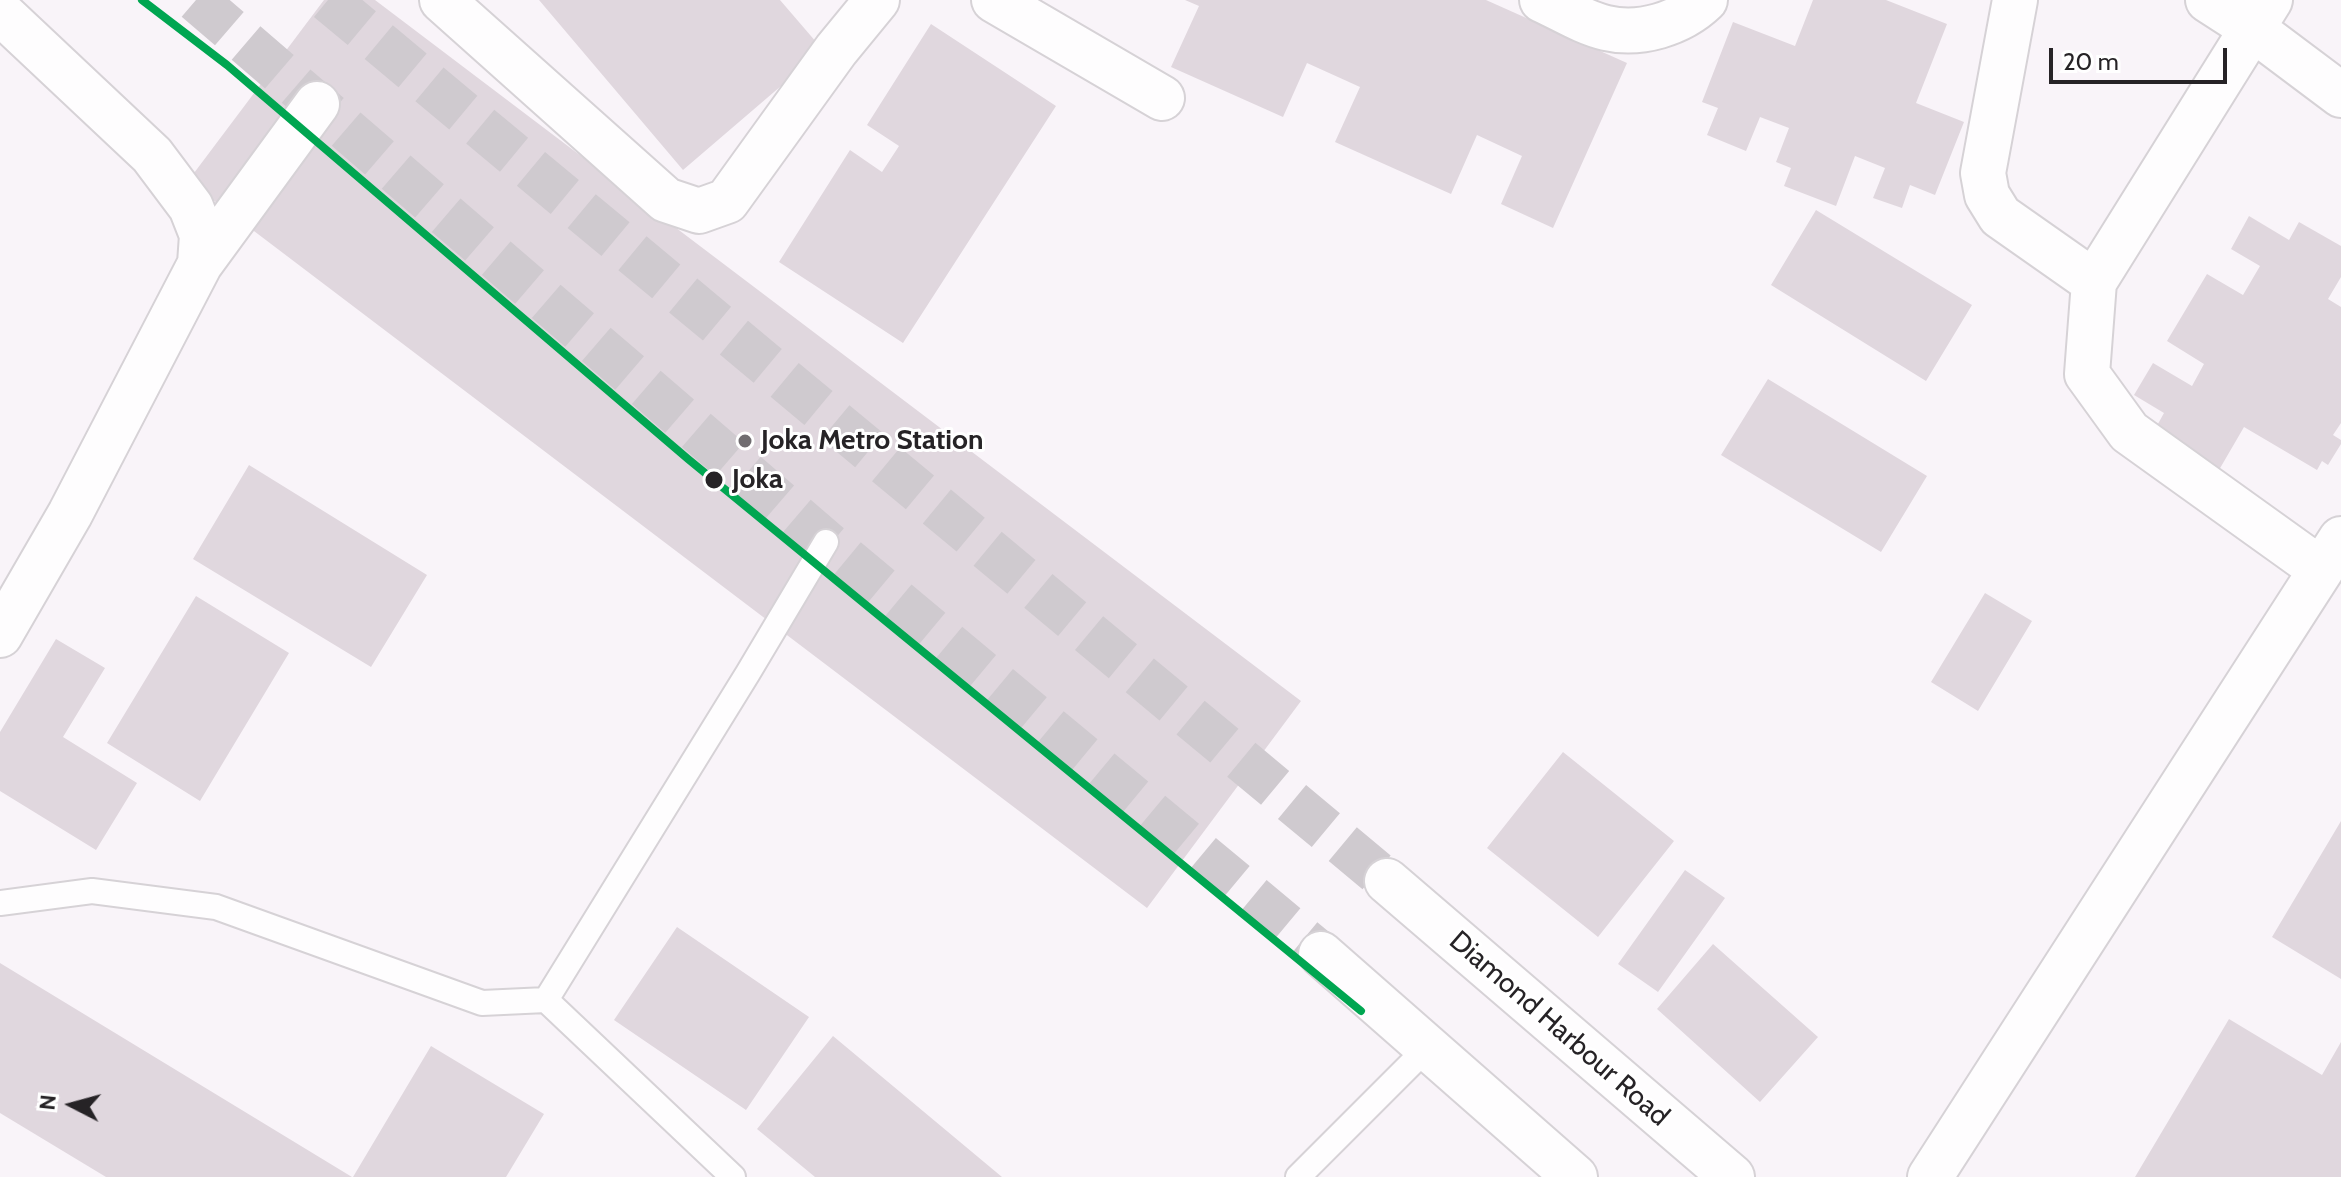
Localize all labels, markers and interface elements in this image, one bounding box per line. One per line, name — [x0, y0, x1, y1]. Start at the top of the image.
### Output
scale bar — [2053, 32, 2231, 82]
text: 20 m — [2063, 47, 2119, 76]
place label: Joka Metro Station — [761, 424, 983, 458]
marker: Joka Metro Station — [736, 432, 754, 450]
place label: Joka — [732, 463, 783, 497]
marker: Joka — [703, 469, 725, 491]
street label: Diamond Harbour Road — [1442, 924, 1676, 1134]
north arrow — [32, 1065, 112, 1145]
text: N — [33, 1093, 62, 1112]

